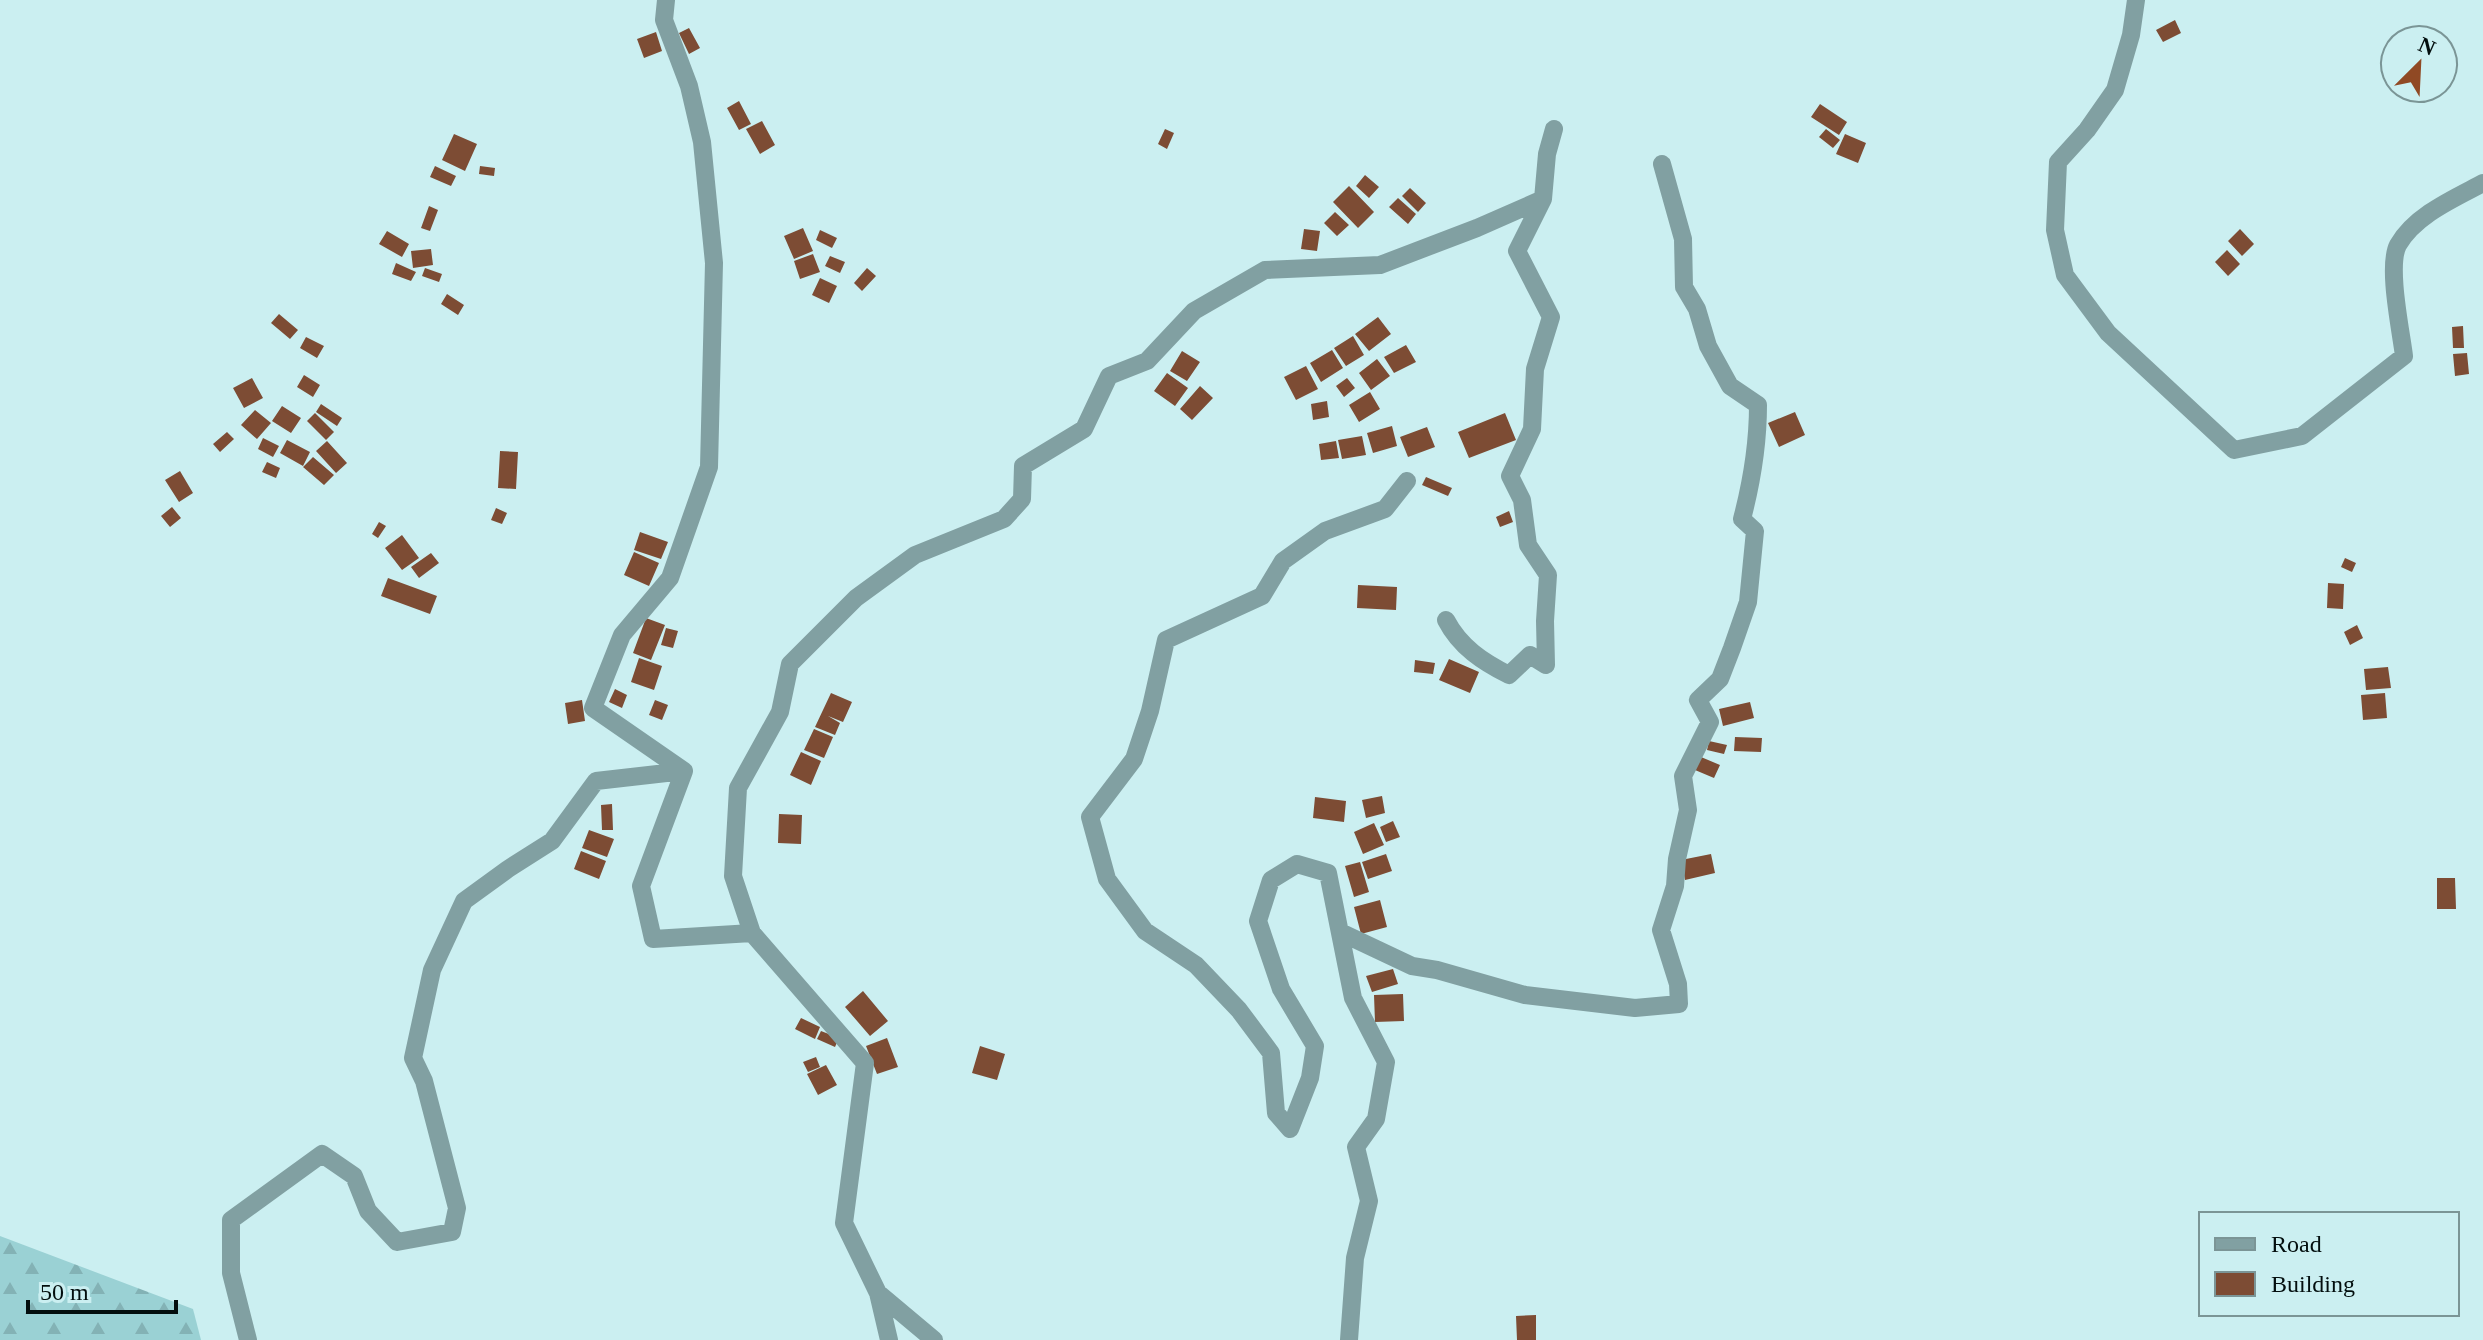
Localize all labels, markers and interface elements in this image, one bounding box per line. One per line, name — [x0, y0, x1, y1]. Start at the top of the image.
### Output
north arrow — [2379, 24, 2459, 104]
text: N — [2415, 32, 2439, 61]
legend — [2199, 1212, 2459, 1316]
text: Road — [2271, 1231, 2322, 1257]
scale bar — [28, 1264, 176, 1314]
text: Building — [2271, 1271, 2355, 1297]
text: 50 m — [40, 1279, 89, 1305]

